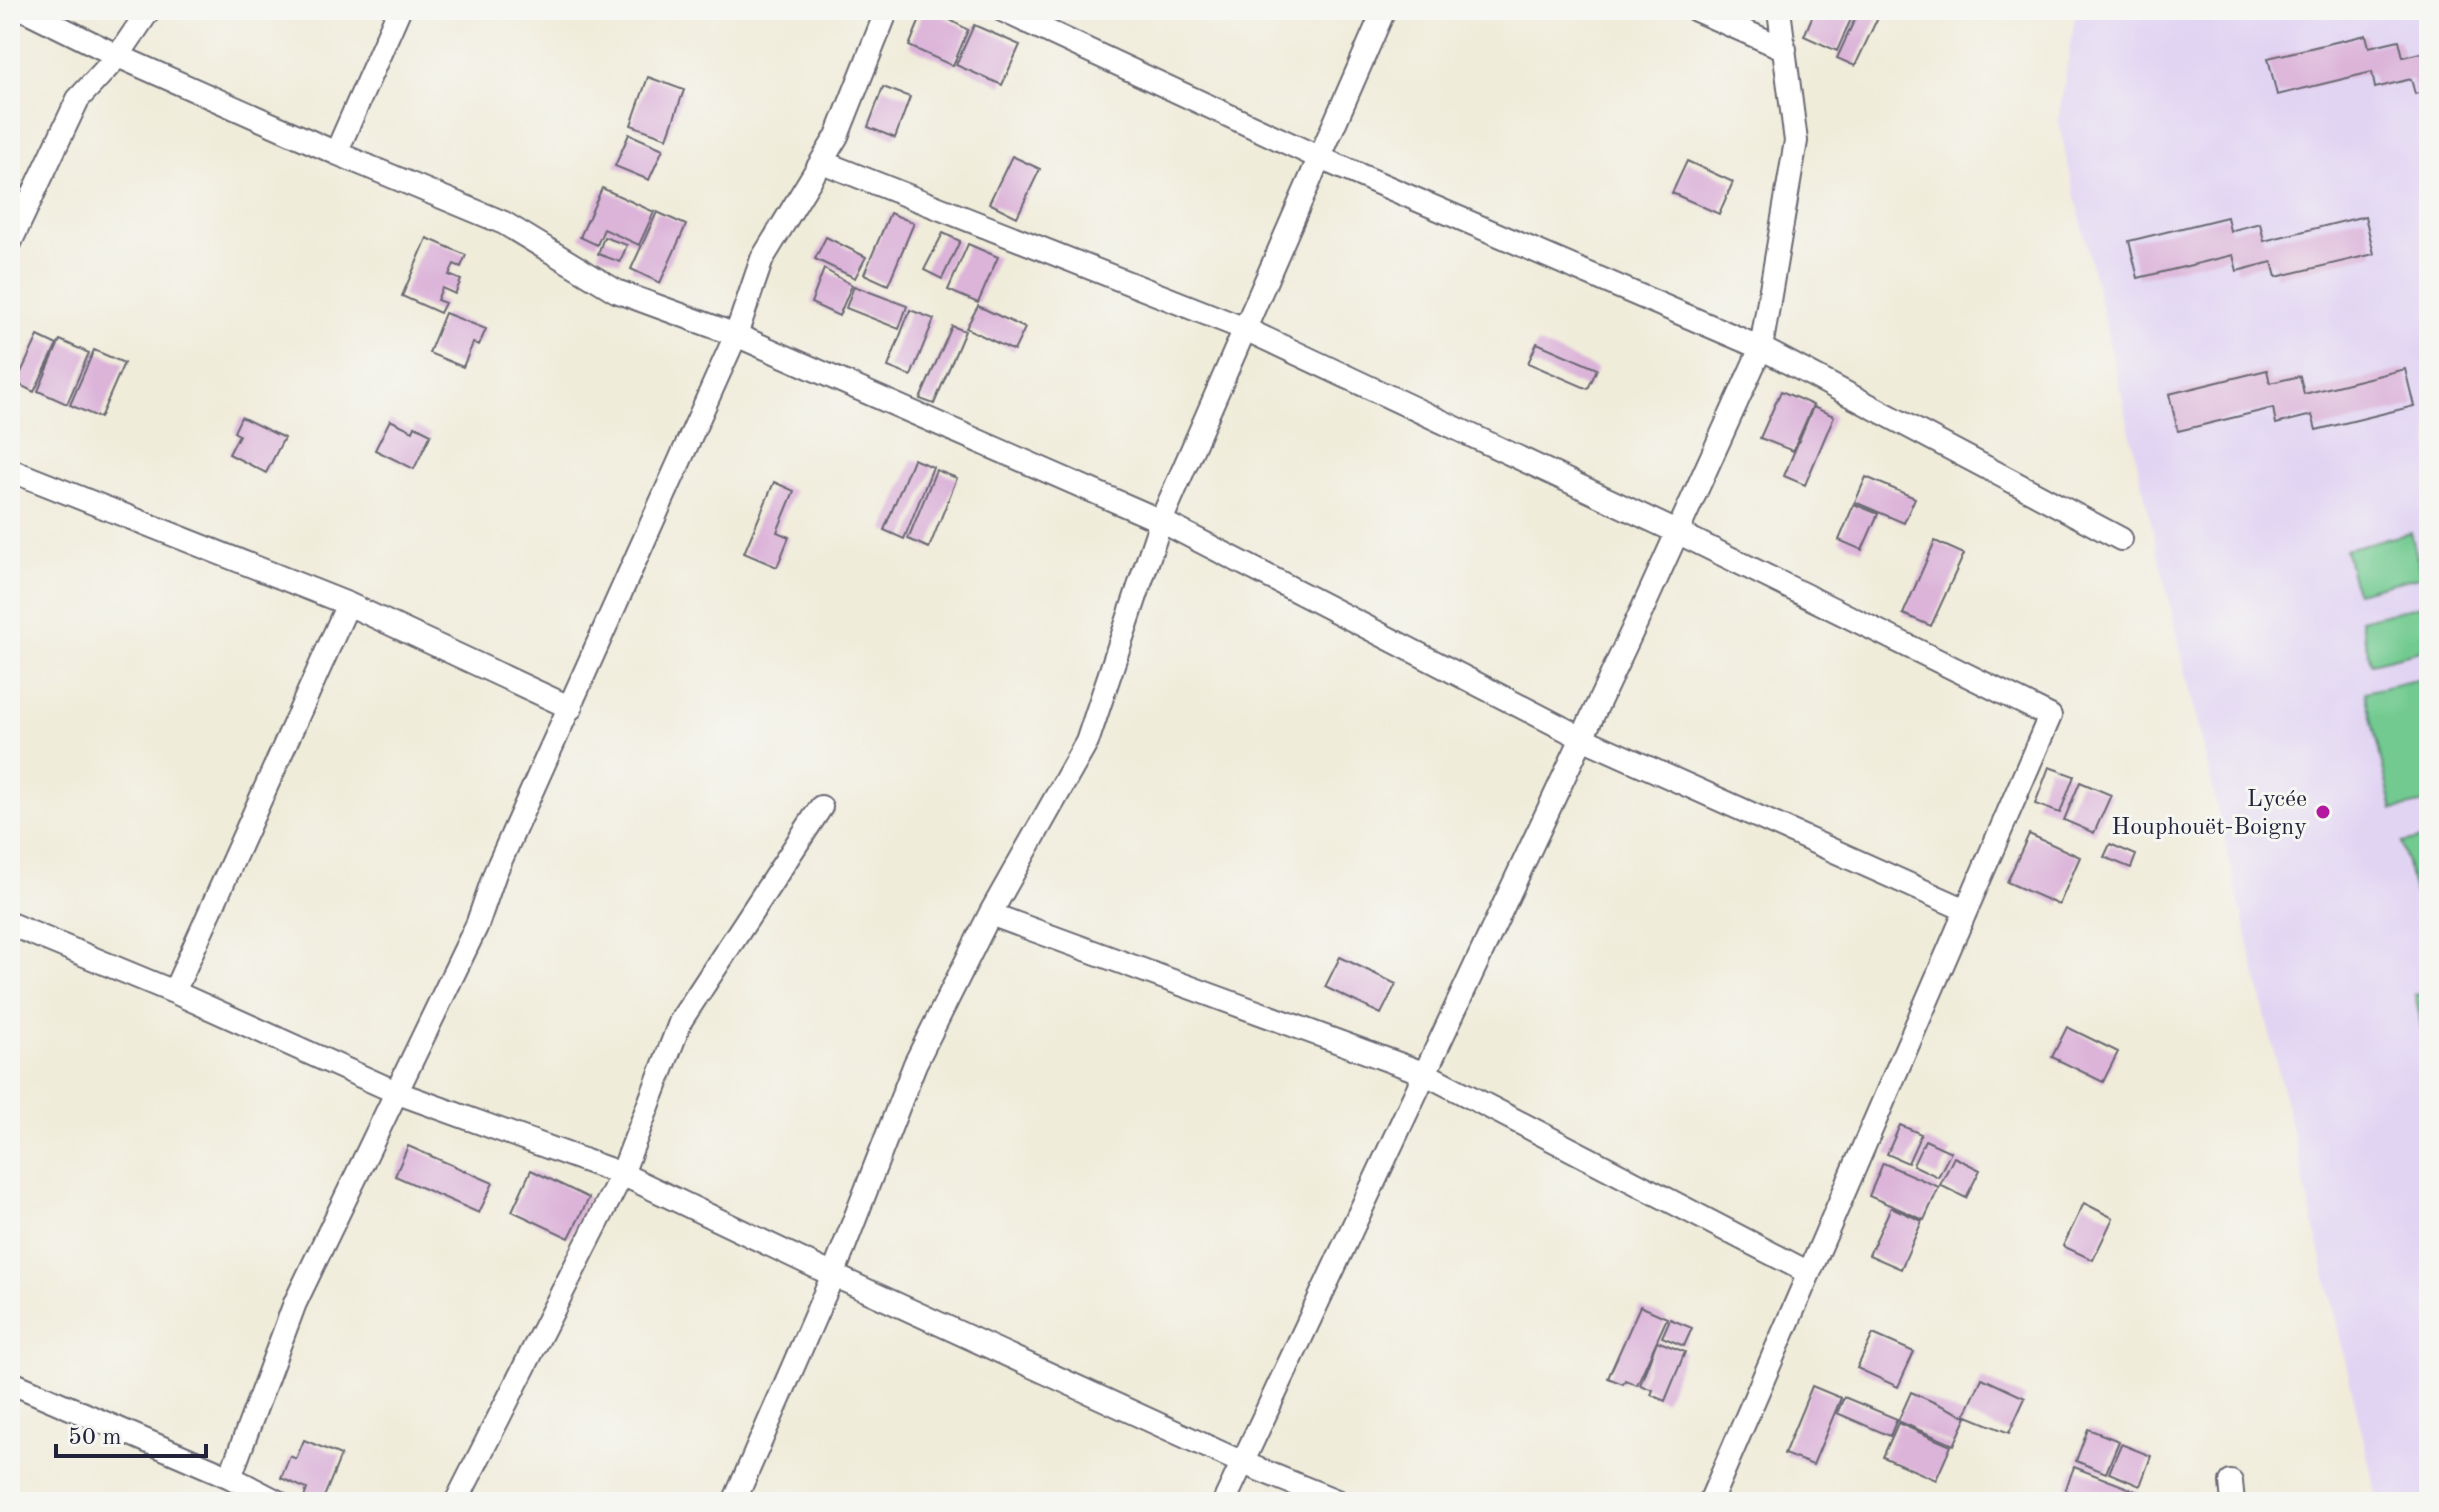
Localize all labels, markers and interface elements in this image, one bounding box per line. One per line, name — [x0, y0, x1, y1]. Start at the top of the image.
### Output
place label: Lycée Houphouët-Boigny — [2111, 788, 2307, 840]
marker: Lycée Houphouët-Boigny — [2314, 803, 2332, 821]
scale bar — [56, 1408, 206, 1458]
text: 50 m — [68, 1426, 122, 1450]

